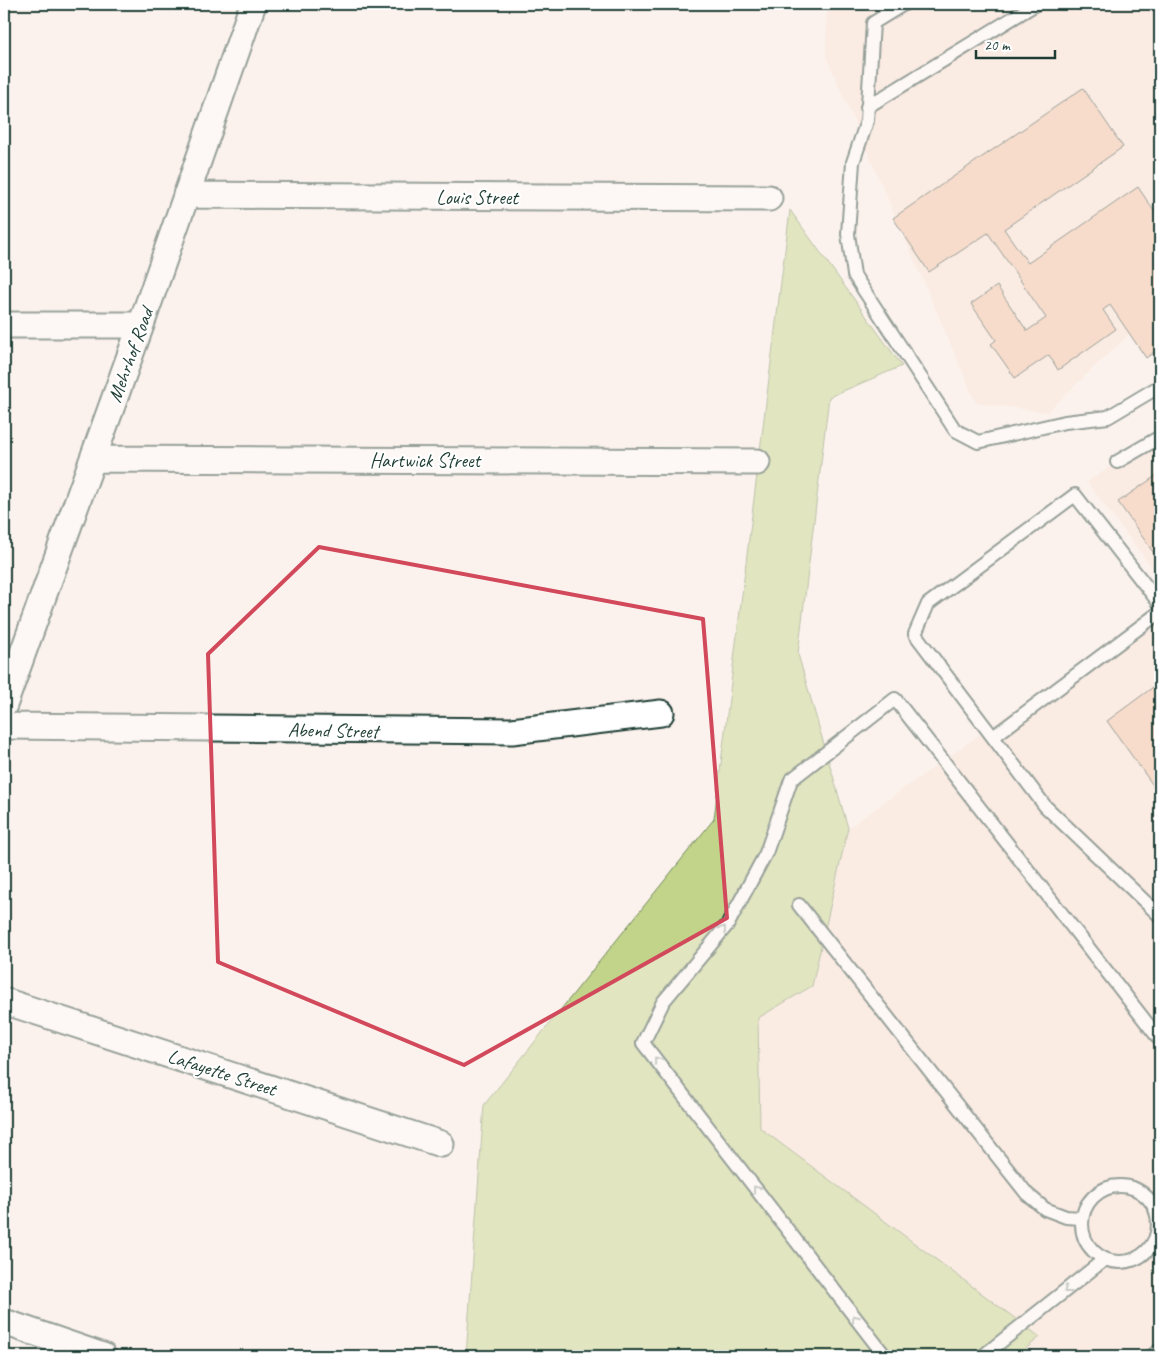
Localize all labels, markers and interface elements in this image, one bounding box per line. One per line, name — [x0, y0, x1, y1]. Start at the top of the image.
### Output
scale bar — [976, 28, 1055, 60]
text: 20 m — [984, 36, 1011, 55]
street label: Louis Street — [436, 185, 520, 210]
street label: Mehrhof Road — [102, 302, 160, 406]
street label: Hartwick Street — [370, 448, 483, 473]
street label: Abend Street — [288, 717, 382, 744]
one-way arrow — [718, 926, 726, 935]
street label: Lafayette Street — [165, 1043, 281, 1102]
one-way arrow — [653, 1057, 662, 1066]
one-way arrow — [753, 1185, 762, 1195]
one-way arrow — [1064, 1284, 1073, 1292]
one-way arrow — [853, 1315, 861, 1324]

